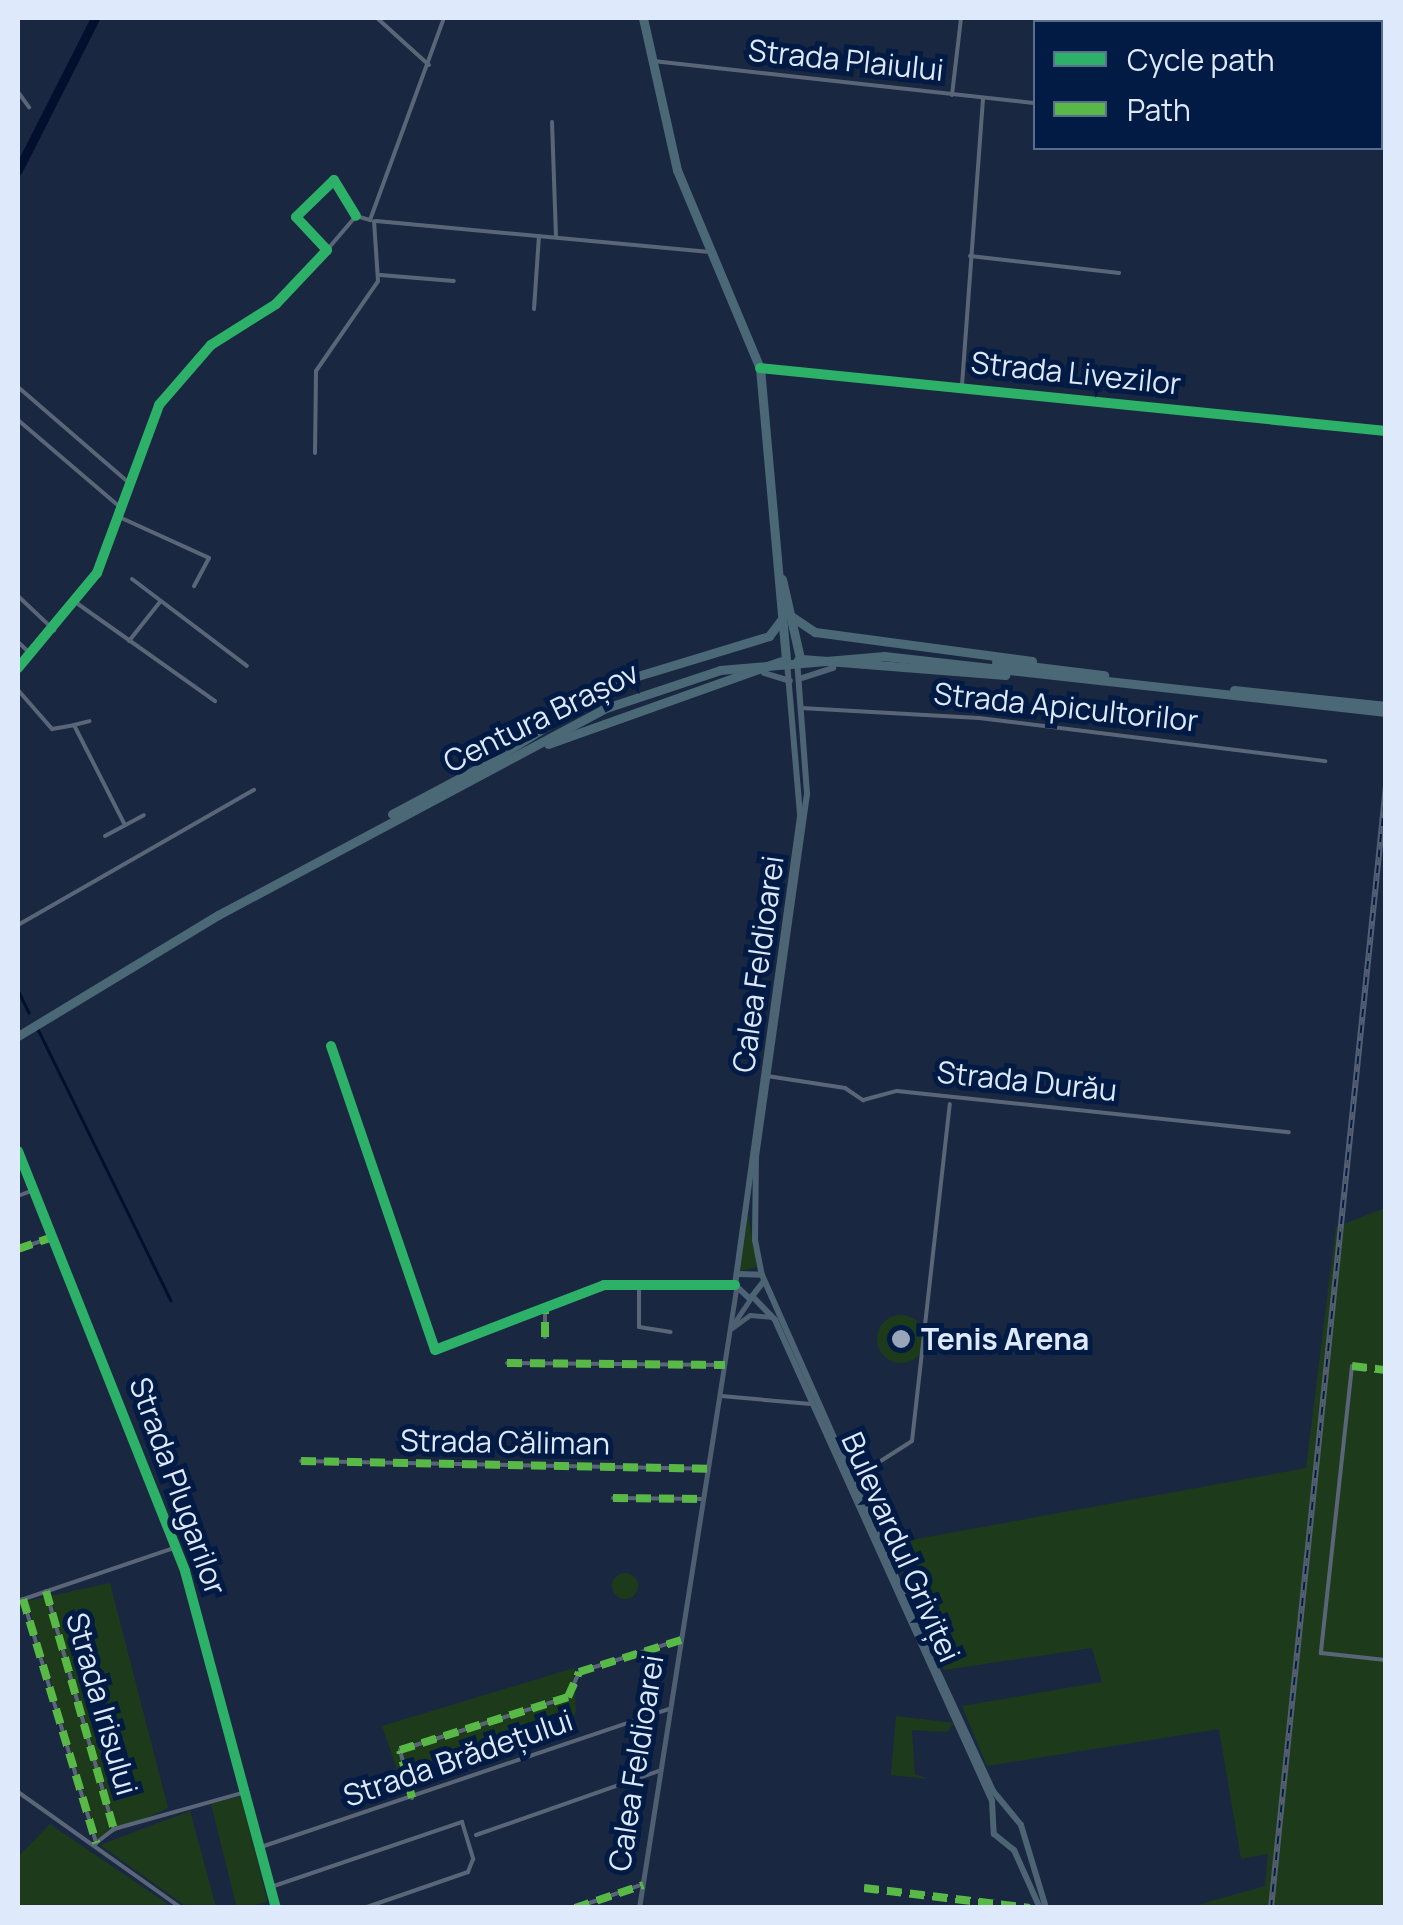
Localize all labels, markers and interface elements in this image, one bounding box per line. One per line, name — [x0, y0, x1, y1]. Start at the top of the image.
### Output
legend — [1033, 20, 1383, 150]
street label: Strada Plaiului — [747, 32, 945, 88]
text: Cycle path — [1127, 39, 1275, 80]
text: Path — [1127, 89, 1191, 130]
street label: Strada Livezilor — [969, 344, 1183, 402]
street label: Centura Brașov — [438, 654, 644, 780]
street label: Strada Apicultorilor — [932, 675, 1200, 739]
street label: Calea Feldioarei — [725, 853, 791, 1075]
street label: Strada Durău — [935, 1054, 1119, 1108]
place label: Tenis Arena — [921, 1321, 1089, 1357]
marker: Tenis Arena — [890, 1328, 912, 1350]
street label: Strada Plugarilor — [122, 1372, 234, 1600]
street label: Strada Căliman — [400, 1422, 610, 1462]
street label: Bulevardul Griviței — [834, 1427, 968, 1667]
street label: Strada Irisului — [59, 1609, 145, 1799]
street label: Calea Feldioarei — [601, 1652, 671, 1874]
street label: Strada Brădețului — [339, 1702, 577, 1814]

